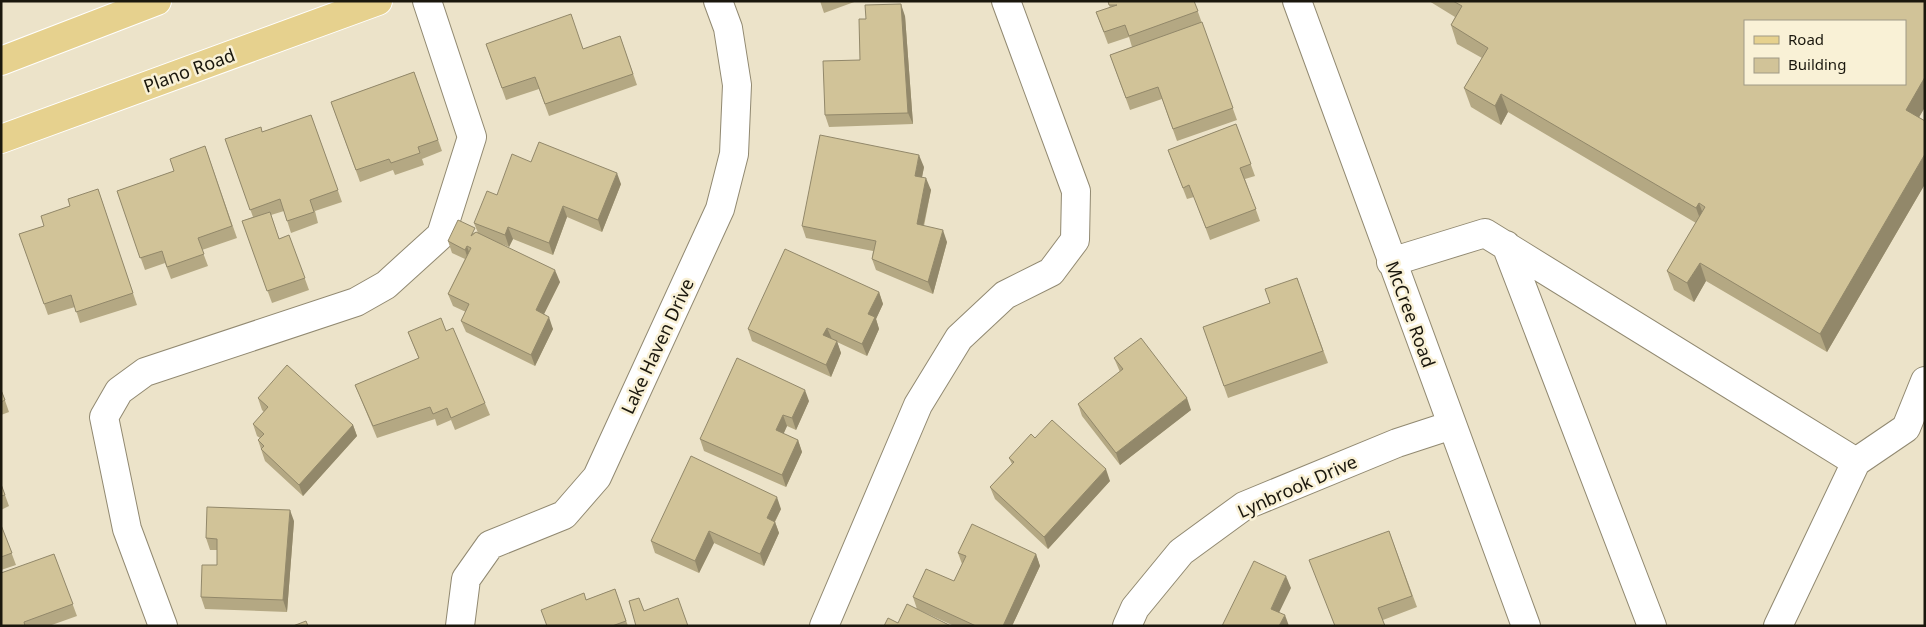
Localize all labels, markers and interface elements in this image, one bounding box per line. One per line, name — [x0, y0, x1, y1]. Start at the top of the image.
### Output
legend — [1744, 20, 1906, 85]
text: Road — [1788, 29, 1824, 49]
street label: Plano Road — [140, 42, 238, 98]
text: Building — [1788, 54, 1846, 74]
street label: McCree Road — [1381, 257, 1441, 371]
street label: Lake Haven Drive — [615, 274, 699, 418]
street label: Lynbrook Drive — [1233, 449, 1361, 523]

